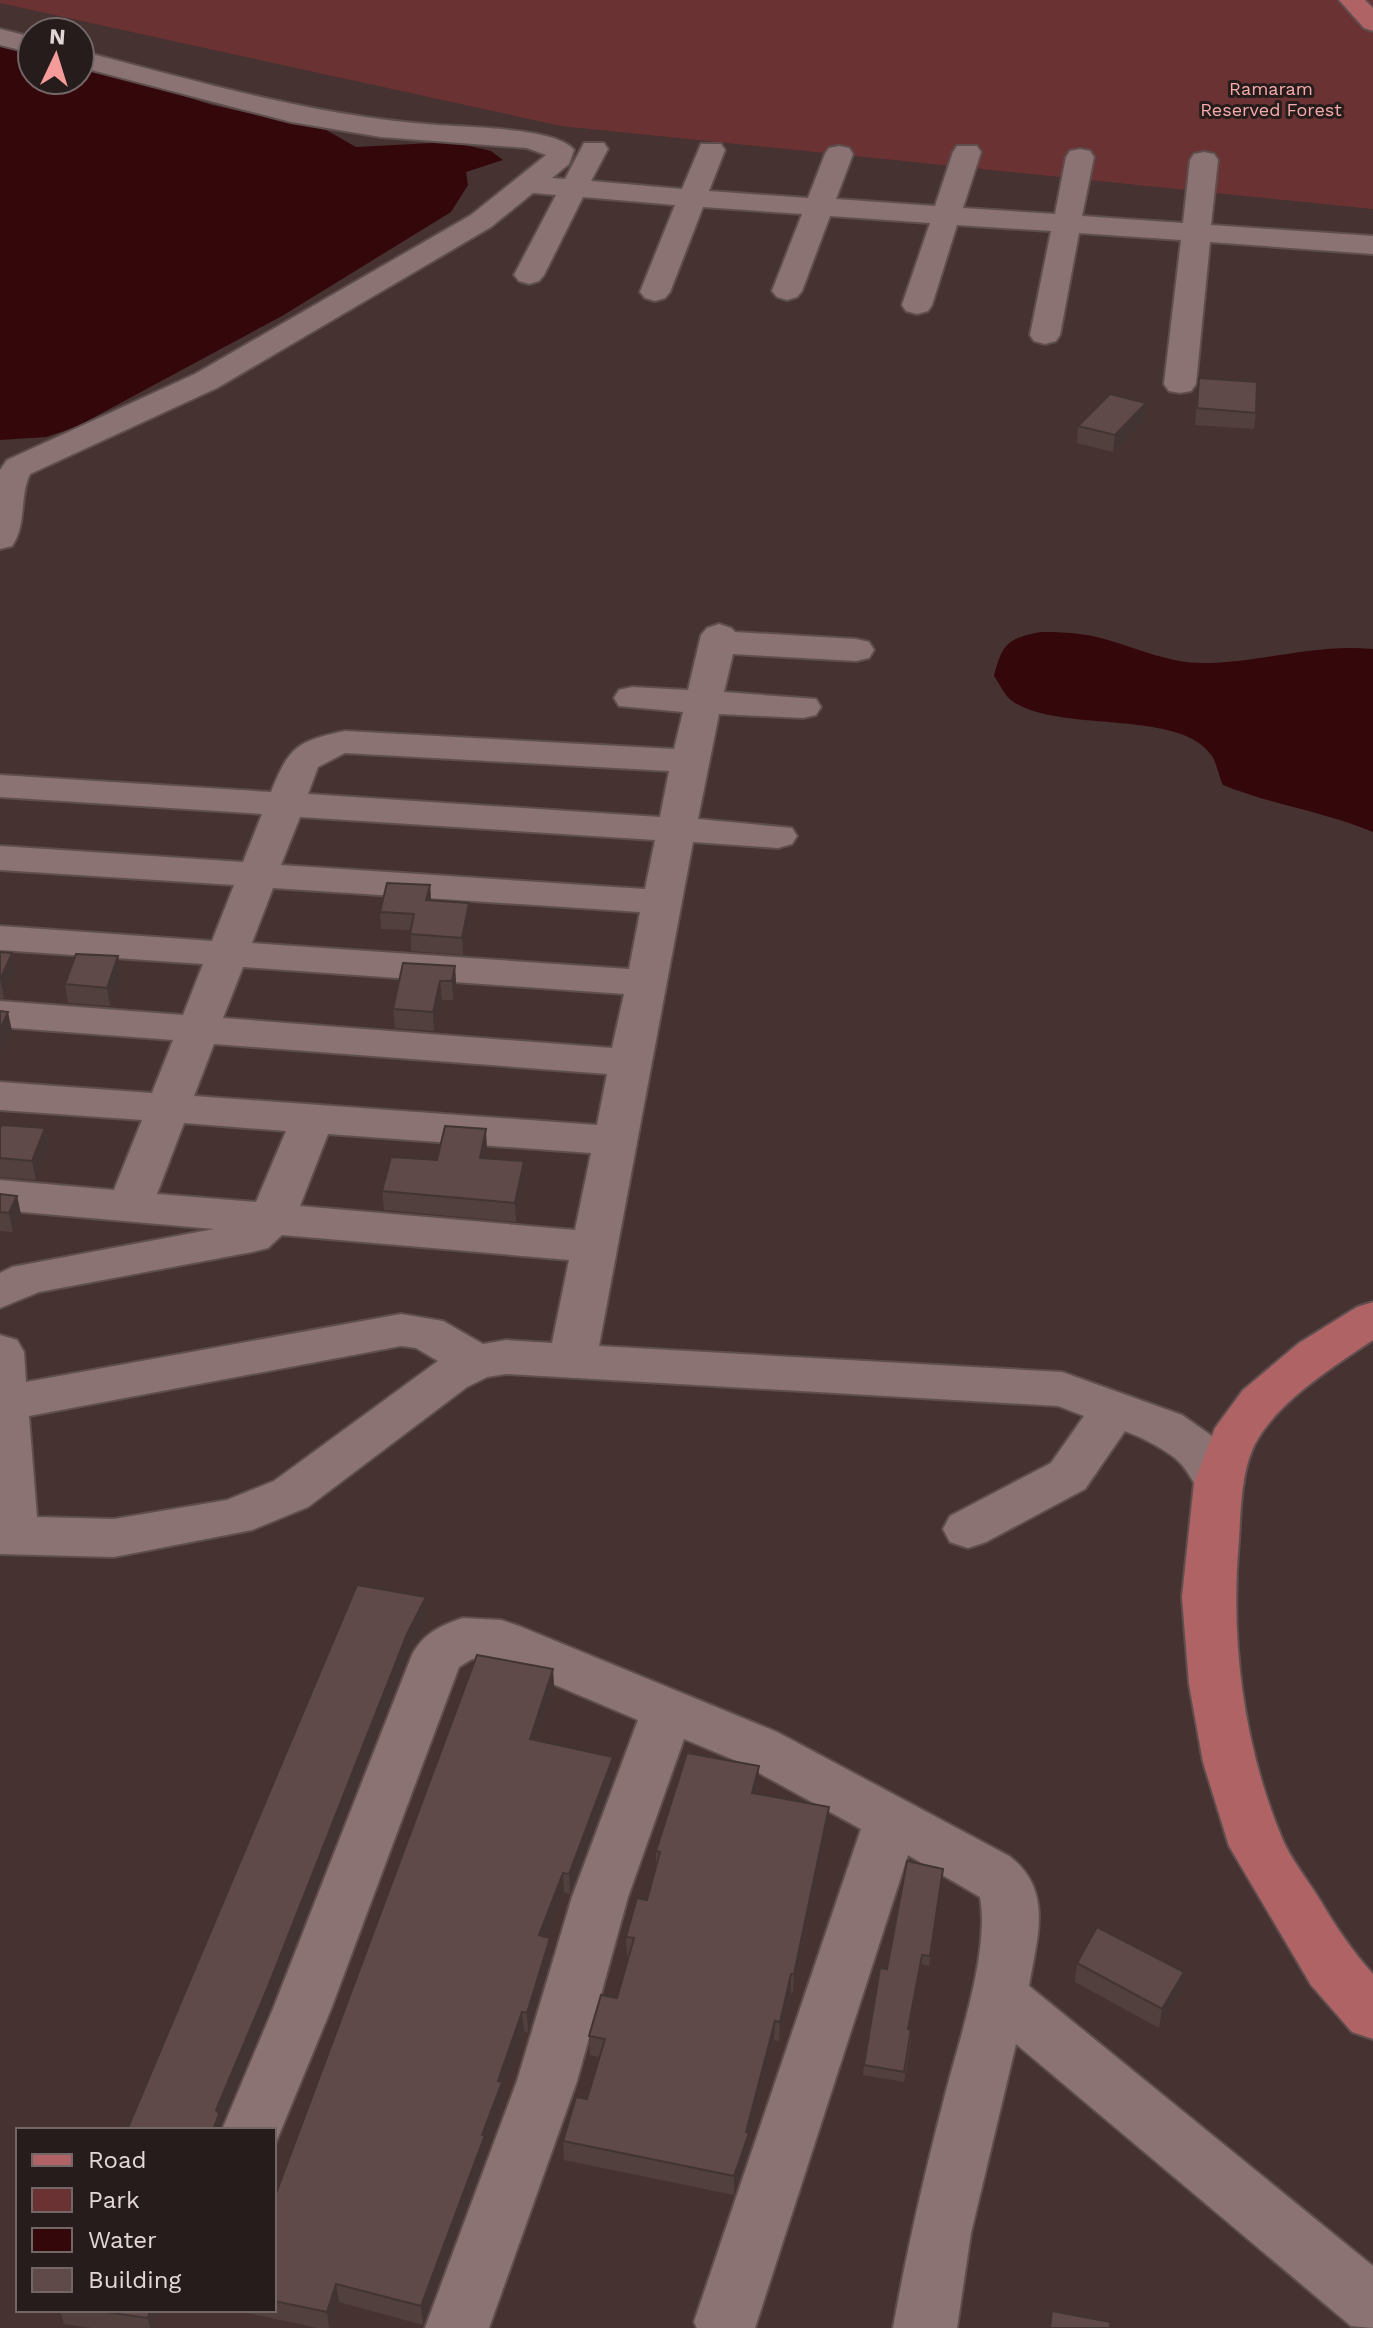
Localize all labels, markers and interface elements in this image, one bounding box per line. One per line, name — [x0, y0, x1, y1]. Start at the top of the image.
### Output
north arrow — [16, 16, 96, 96]
text: N — [48, 24, 66, 50]
park label: Ramaram Reserved Forest — [1200, 78, 1342, 120]
legend — [16, 2128, 276, 2312]
text: Road — [88, 2146, 147, 2174]
text: Park — [88, 2186, 140, 2214]
text: Water — [88, 2226, 157, 2254]
text: Building — [88, 2266, 181, 2294]

